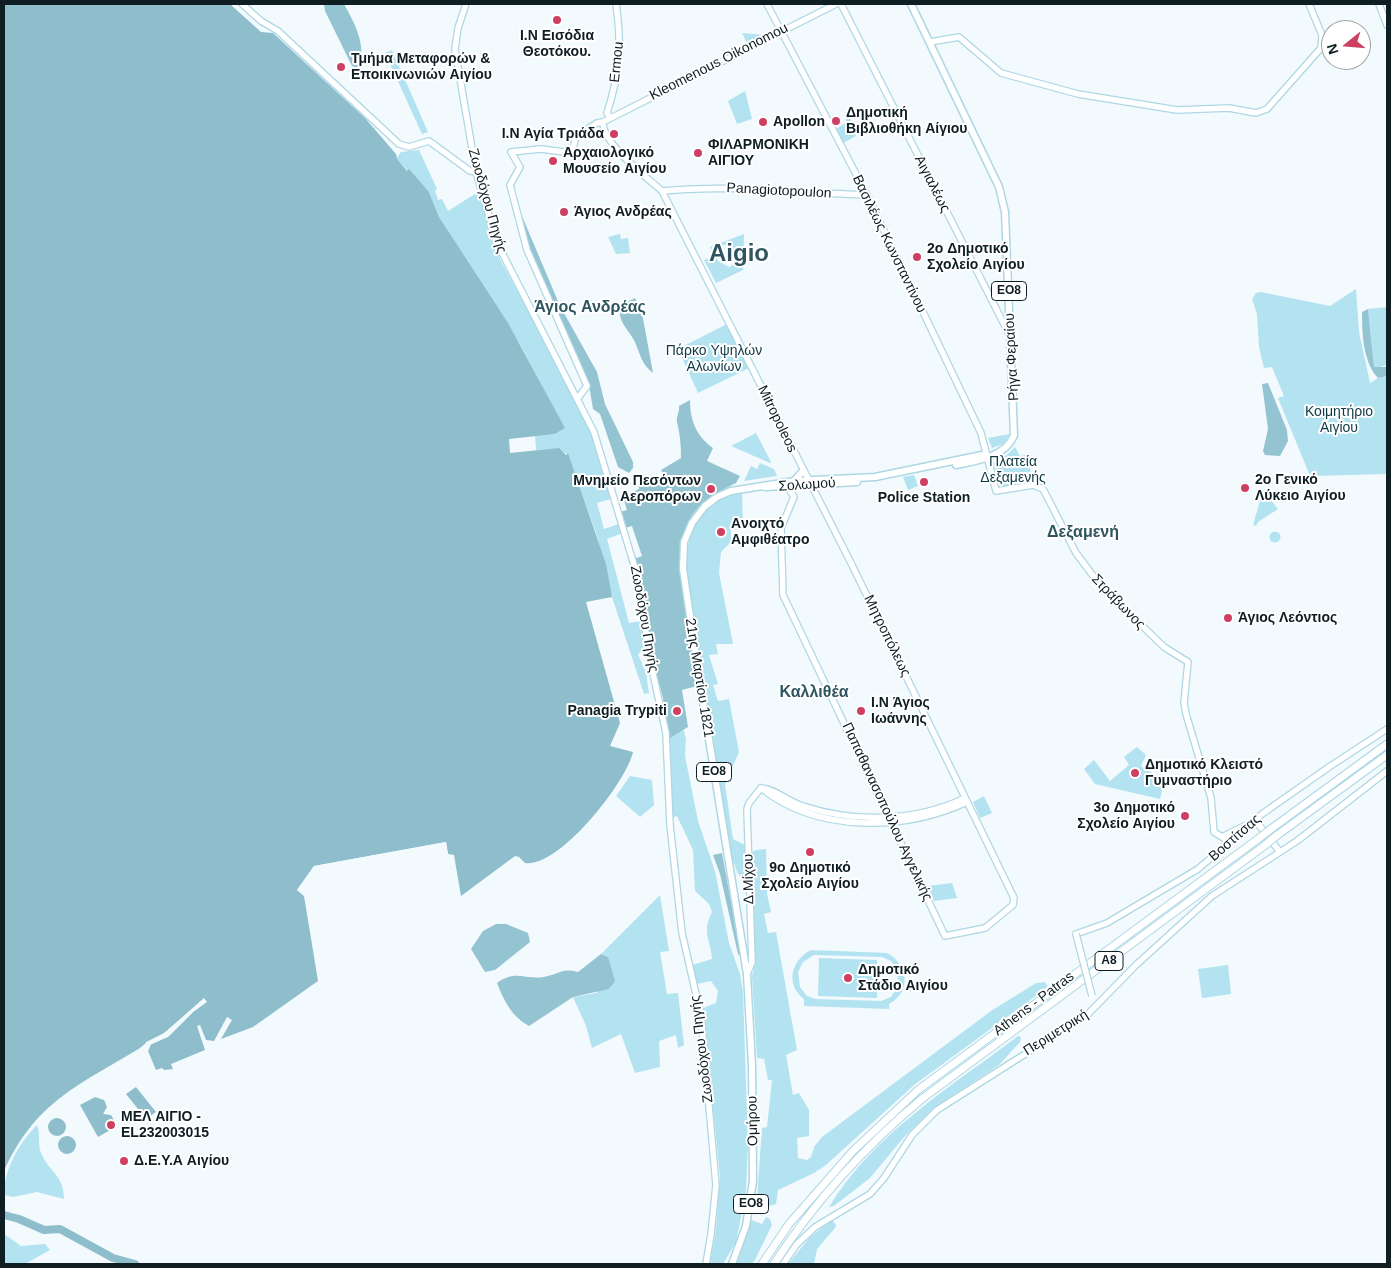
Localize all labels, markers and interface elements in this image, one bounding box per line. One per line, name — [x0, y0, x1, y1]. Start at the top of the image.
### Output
marker: Ι.Ν Εισόδια Θεοτόκου. — [551, 14, 563, 26]
street label: Kleomenous Oikonomou — [647, 20, 791, 104]
north arrow — [1321, 20, 1371, 70]
place label: Ι.Ν Εισόδια Θεοτόκου. — [520, 28, 594, 60]
street label: Ermou — [606, 41, 628, 83]
text: N — [1323, 42, 1342, 56]
place label: Τμήμα Μεταφορών & Εποικινωνιών Αιγίου — [351, 51, 492, 84]
marker: Τμήμα Μεταφορών & Εποικινωνιών Αιγίου — [335, 61, 347, 73]
place label: Δημοτική Βιβλιοθήκη Αίγιου — [846, 105, 968, 138]
place label: Apollon — [773, 114, 825, 130]
marker: Δημοτική Βιβλιοθήκη Αίγιου — [830, 115, 842, 127]
marker: Apollon — [757, 116, 769, 128]
place label: Ι.Ν Αγία Τριάδα — [502, 126, 604, 142]
marker: Ι.Ν Αγία Τριάδα — [608, 128, 620, 140]
place label: ΦΙΛΑΡΜΟΝΙΚΗ ΑΙΓΙΟΥ — [708, 137, 809, 170]
place label: Αρχαιολογικό Μουσείο Αιγίου — [563, 145, 666, 178]
street label: Ζωοδόχου Πηγής — [464, 147, 510, 255]
marker: ΦΙΛΑΡΜΟΝΙΚΗ ΑΙΓΙΟΥ — [692, 147, 704, 159]
street label: Αιγιαλέως — [911, 153, 953, 215]
marker: Αρχαιολογικό Μουσείο Αιγίου — [547, 155, 559, 167]
street label: Βασιλέως Κωνσταντίνου — [848, 172, 930, 316]
street label: Panagiotopoulon — [726, 180, 832, 202]
place label: Άγιος Ανδρέας — [574, 204, 672, 220]
marker: Άγιος Ανδρέας — [558, 206, 570, 218]
district label: Aigio — [709, 240, 769, 268]
place label: 2ο Δημοτικό Σχολείο Αιγίου — [927, 241, 1025, 274]
marker: 2ο Δημοτικό Σχολείο Αιγίου — [911, 251, 923, 263]
road number: ΕΟ8 — [992, 282, 1026, 300]
district label: Άγιος Ανδρέας — [534, 298, 646, 318]
street label: Ρήγα Φεραίου — [1001, 313, 1023, 401]
park label: Πάρκο Υψηλών Αλωνίων — [666, 343, 762, 376]
street label: Mitropoleos — [754, 383, 800, 455]
park label: Κοιμητήριο Αιγίου — [1305, 404, 1373, 437]
park label: Πλατεία Δεξαμενής — [980, 454, 1046, 487]
place label: 2ο Γενικό Λύκειο Αιγίου — [1255, 472, 1346, 504]
place label: Μνημείο Πεσόντων Αεροπόρων — [573, 473, 701, 506]
street label: Σολωμού — [778, 475, 836, 495]
marker: Police Station — [918, 476, 930, 488]
marker: 2ο Γενικό Λύκειο Αιγίου — [1239, 482, 1251, 494]
marker: Μνημείο Πεσόντων Αεροπόρων — [705, 483, 717, 495]
place label: Police Station — [878, 490, 970, 506]
place label: Aνοιχτό Aμφιθέατρο — [731, 516, 810, 548]
district label: Δεξαμενή — [1047, 523, 1119, 543]
marker: Aνοιχτό Aμφιθέατρο — [715, 526, 727, 538]
street label: Ζωοδόχου Πηγής — [626, 564, 662, 674]
street label: Στράβωνος — [1088, 571, 1148, 633]
street label: Μητροπόλεως — [860, 592, 914, 680]
place label: Άγιος Λεόντιος — [1238, 610, 1337, 626]
marker: Άγιος Λεόντιος — [1222, 612, 1234, 624]
street label: 21ης Μαρτίου 1821 — [681, 617, 717, 739]
district label: Καλλιθέα — [780, 683, 848, 703]
place label: Ι.Ν Άγιος Ιωάννης — [871, 695, 930, 728]
place label: Panagia Trypiti — [567, 703, 667, 719]
marker: Panagia Trypiti — [671, 705, 683, 717]
marker: Ι.Ν Άγιος Ιωάννης — [855, 705, 867, 717]
street label: Παπαθανασοπούλου Αγγελικής — [838, 720, 936, 904]
place label: Δημοτικό Κλειστό Γυμναστήριο — [1145, 757, 1263, 790]
road number: ΕΟ8 — [696, 762, 732, 782]
marker: Δημοτικό Κλειστό Γυμναστήριο — [1129, 767, 1141, 779]
place label: 3ο Δημοτικό Σχολείο Αιγίου — [1077, 800, 1175, 832]
marker: 3ο Δημοτικό Σχολείο Αιγίου — [1179, 810, 1191, 822]
street label: Βοστίτσας — [1206, 811, 1264, 865]
marker: 9ο Δημοτικό Σχολείο Αιγίου — [804, 846, 816, 858]
street label: Δ.Μίχου — [740, 854, 758, 904]
place label: 9ο Δημοτικό Σχολείο Αιγίου — [761, 860, 859, 892]
road number: Α8 — [1095, 951, 1123, 970]
place label: Δημοτικό Στάδιο Αιγίου — [858, 962, 948, 994]
street label: Athens - Patras — [990, 968, 1078, 1040]
marker: Δημοτικό Στάδιο Αιγίου — [842, 972, 854, 984]
street label: Ζωοδόχου Πηγής — [687, 994, 717, 1104]
street label: Περιμετρική — [1021, 1007, 1091, 1059]
street label: Ομήρου — [744, 1096, 762, 1146]
place label: ΜΕΛ ΑΙΓΙΟ - EL232003015 — [121, 1109, 209, 1142]
marker: ΜΕΛ ΑΙΓΙΟ - EL232003015 — [105, 1119, 117, 1131]
place label: Δ.Ε.Υ.Α Αιγίου — [134, 1153, 229, 1169]
marker: Δ.Ε.Υ.Α Αιγίου — [118, 1155, 130, 1167]
road number: ΕΟ8 — [734, 1194, 768, 1214]

